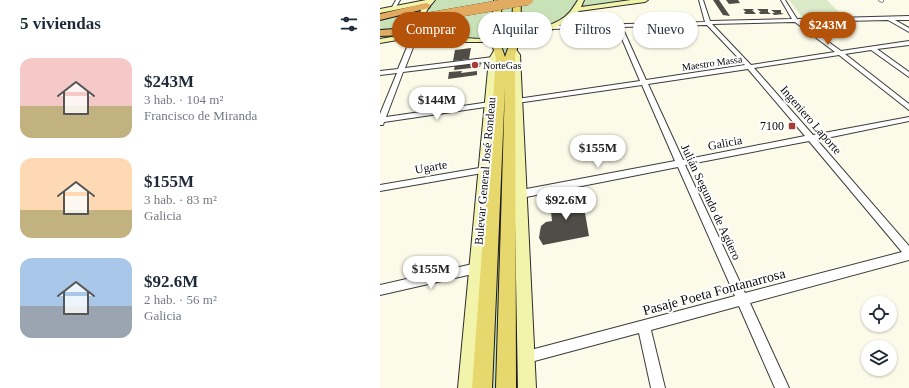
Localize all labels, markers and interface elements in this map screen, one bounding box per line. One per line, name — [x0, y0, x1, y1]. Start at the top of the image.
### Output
chip: Comprar — [392, 12, 470, 48]
chip: Alquilar — [478, 12, 552, 48]
chip: Filtros — [560, 12, 625, 48]
chip: Nuevo — [633, 12, 698, 48]
pin: $243M — [800, 12, 856, 46]
icon: filters — [338, 13, 360, 35]
text: 5 viviendas — [20, 14, 101, 33]
text: $243M — [809, 17, 847, 32]
street label: Maestro Massa — [681, 53, 743, 73]
marker: NorteGas — [470, 60, 480, 70]
place label: NorteGas — [483, 60, 521, 71]
text: $243M — [144, 72, 194, 91]
icon: home — [52, 74, 100, 122]
street label: Ingeniero Laporte — [777, 83, 845, 157]
pin: $144M — [409, 87, 465, 121]
text: 3 hab. · 104 m² — [144, 92, 223, 107]
text: $144M — [418, 92, 456, 107]
street label: Bulevar General José Rondeau — [472, 97, 498, 245]
text: Francisco de Miranda — [144, 108, 257, 123]
place label: 7100 — [760, 119, 784, 133]
marker: 7100 — [787, 121, 797, 131]
street label: Galicia — [707, 133, 744, 153]
pin: $155M — [570, 135, 626, 169]
text: $155M — [579, 140, 617, 155]
street label: Julián Segundo de Agüero — [678, 142, 744, 262]
street label: Ugarte — [414, 157, 448, 177]
text: $155M — [144, 172, 194, 191]
icon: home — [52, 174, 100, 222]
pin: $92.6M — [533, 187, 599, 221]
text: 3 hab. · 83 m² — [144, 192, 217, 207]
text: $92.6M — [545, 192, 587, 207]
text: Galicia — [144, 208, 182, 223]
pin: $155M — [403, 256, 459, 290]
text: $155M — [412, 261, 450, 276]
street label: Pasaje Poeta Fontanarrosa — [641, 266, 788, 318]
text: $92.6M — [144, 272, 198, 291]
icon: home — [52, 274, 100, 322]
text: 2 hab. · 56 m² — [144, 292, 217, 307]
map controls — [861, 296, 897, 376]
button: locate — [861, 296, 897, 332]
text: Galicia — [144, 308, 182, 323]
button: layers — [861, 340, 897, 376]

